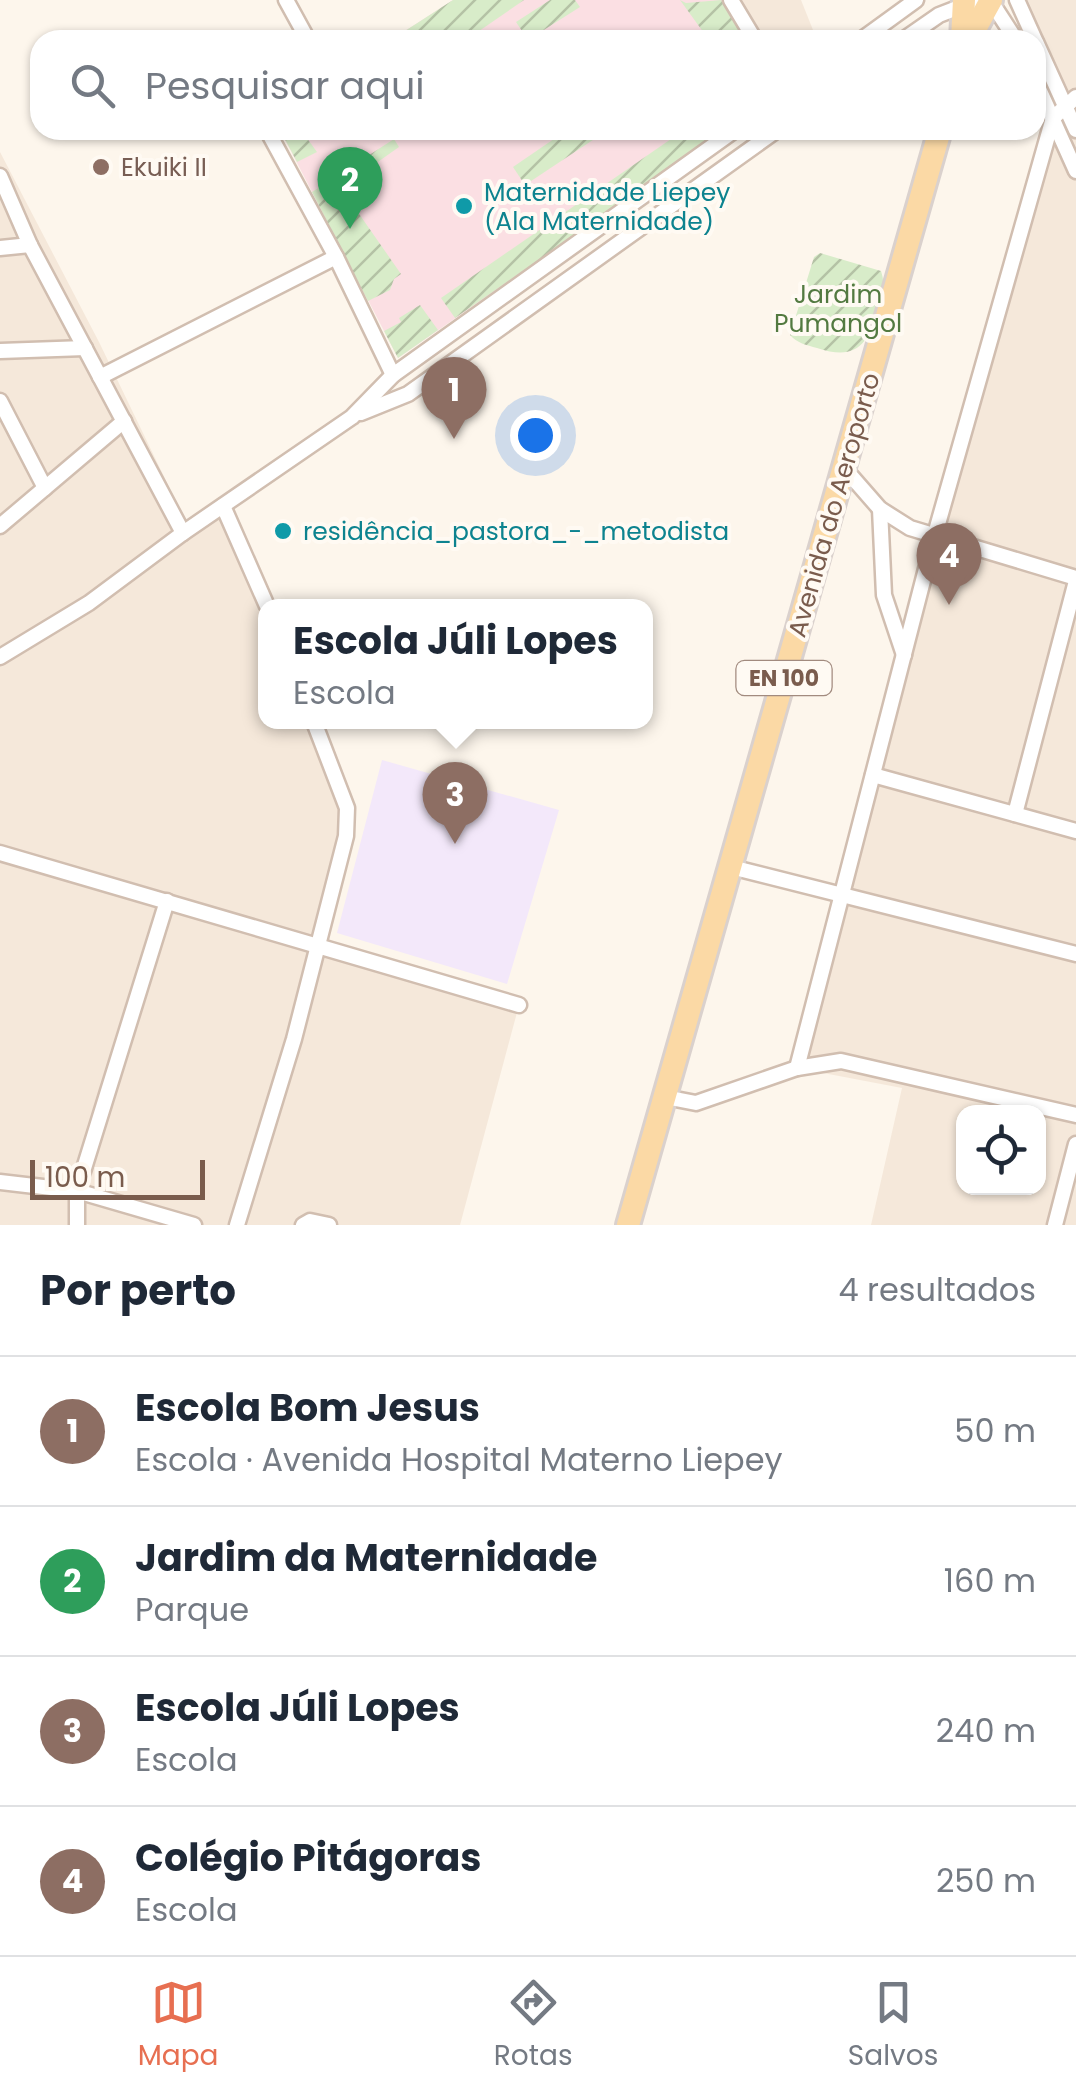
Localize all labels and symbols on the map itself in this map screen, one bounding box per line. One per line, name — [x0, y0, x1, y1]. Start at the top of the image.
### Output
pin: 2 — [318, 146, 382, 229]
place label: Ekuiki II — [121, 150, 207, 185]
marker: Ekuiki II — [90, 156, 112, 178]
place label: Maternidade Liepey (Ala Maternidade) — [484, 175, 730, 239]
marker: Maternidade Liepey (Ala Maternidade) — [453, 195, 475, 217]
park label: Jardim Pumangol — [774, 277, 902, 341]
pin: 1 — [422, 356, 486, 439]
street label: Avenida do Aeroporto — [779, 369, 889, 641]
your location — [510, 410, 561, 461]
place label: residência_pastora_-_metodista — [303, 514, 729, 549]
marker: residência_pastora_-_metodista — [272, 520, 294, 542]
pin: 4 — [916, 522, 982, 605]
road number: EN 100 — [736, 661, 832, 695]
pin: 3 — [422, 762, 488, 844]
scale bar — [30, 1155, 205, 1200]

